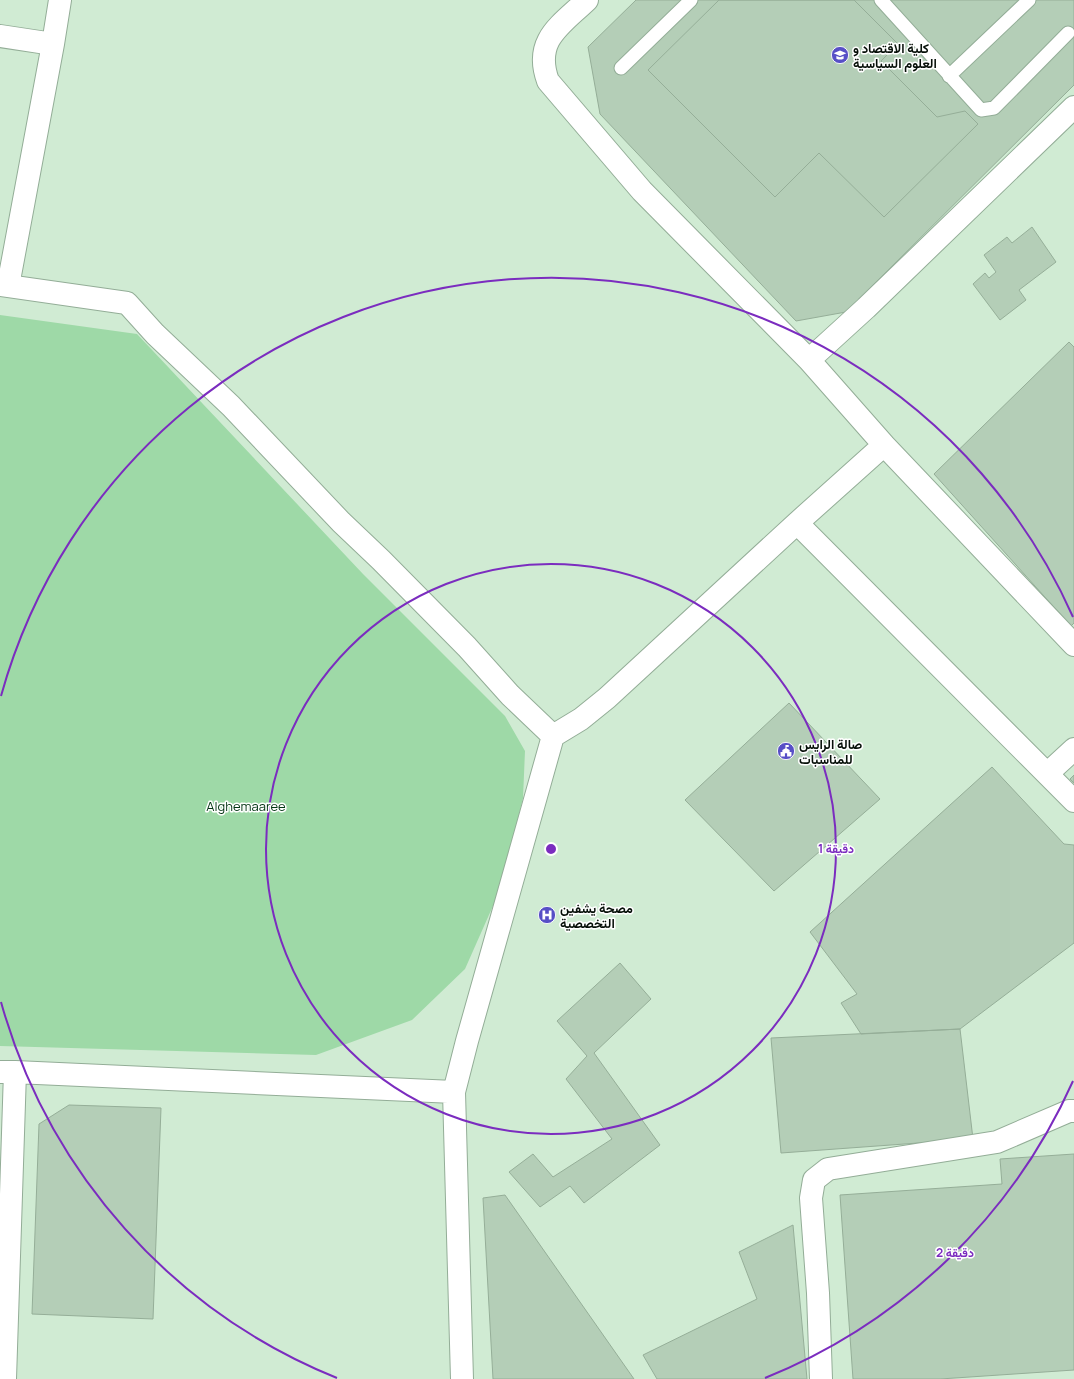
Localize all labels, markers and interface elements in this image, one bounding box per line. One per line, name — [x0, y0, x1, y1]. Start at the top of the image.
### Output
place label: كلية الاقتصاد و العلوم السياسية — [853, 39, 937, 72]
school or university icon: كلية الاقتصاد و العلوم السياسية — [830, 45, 850, 65]
place label: صالة الرايس للمناسبات — [799, 735, 862, 768]
public building icon: صالة الرايس للمناسبات — [776, 741, 796, 761]
park label: Alghemaaree — [206, 797, 286, 815]
text: 1 دقيقة — [818, 840, 854, 857]
centre of rings — [544, 842, 558, 856]
place label: مصحة يشفين التخصصية — [560, 899, 633, 932]
hospital icon: مصحة يشفين التخصصية — [537, 905, 557, 925]
text: 2 دقيقة — [936, 1244, 974, 1261]

